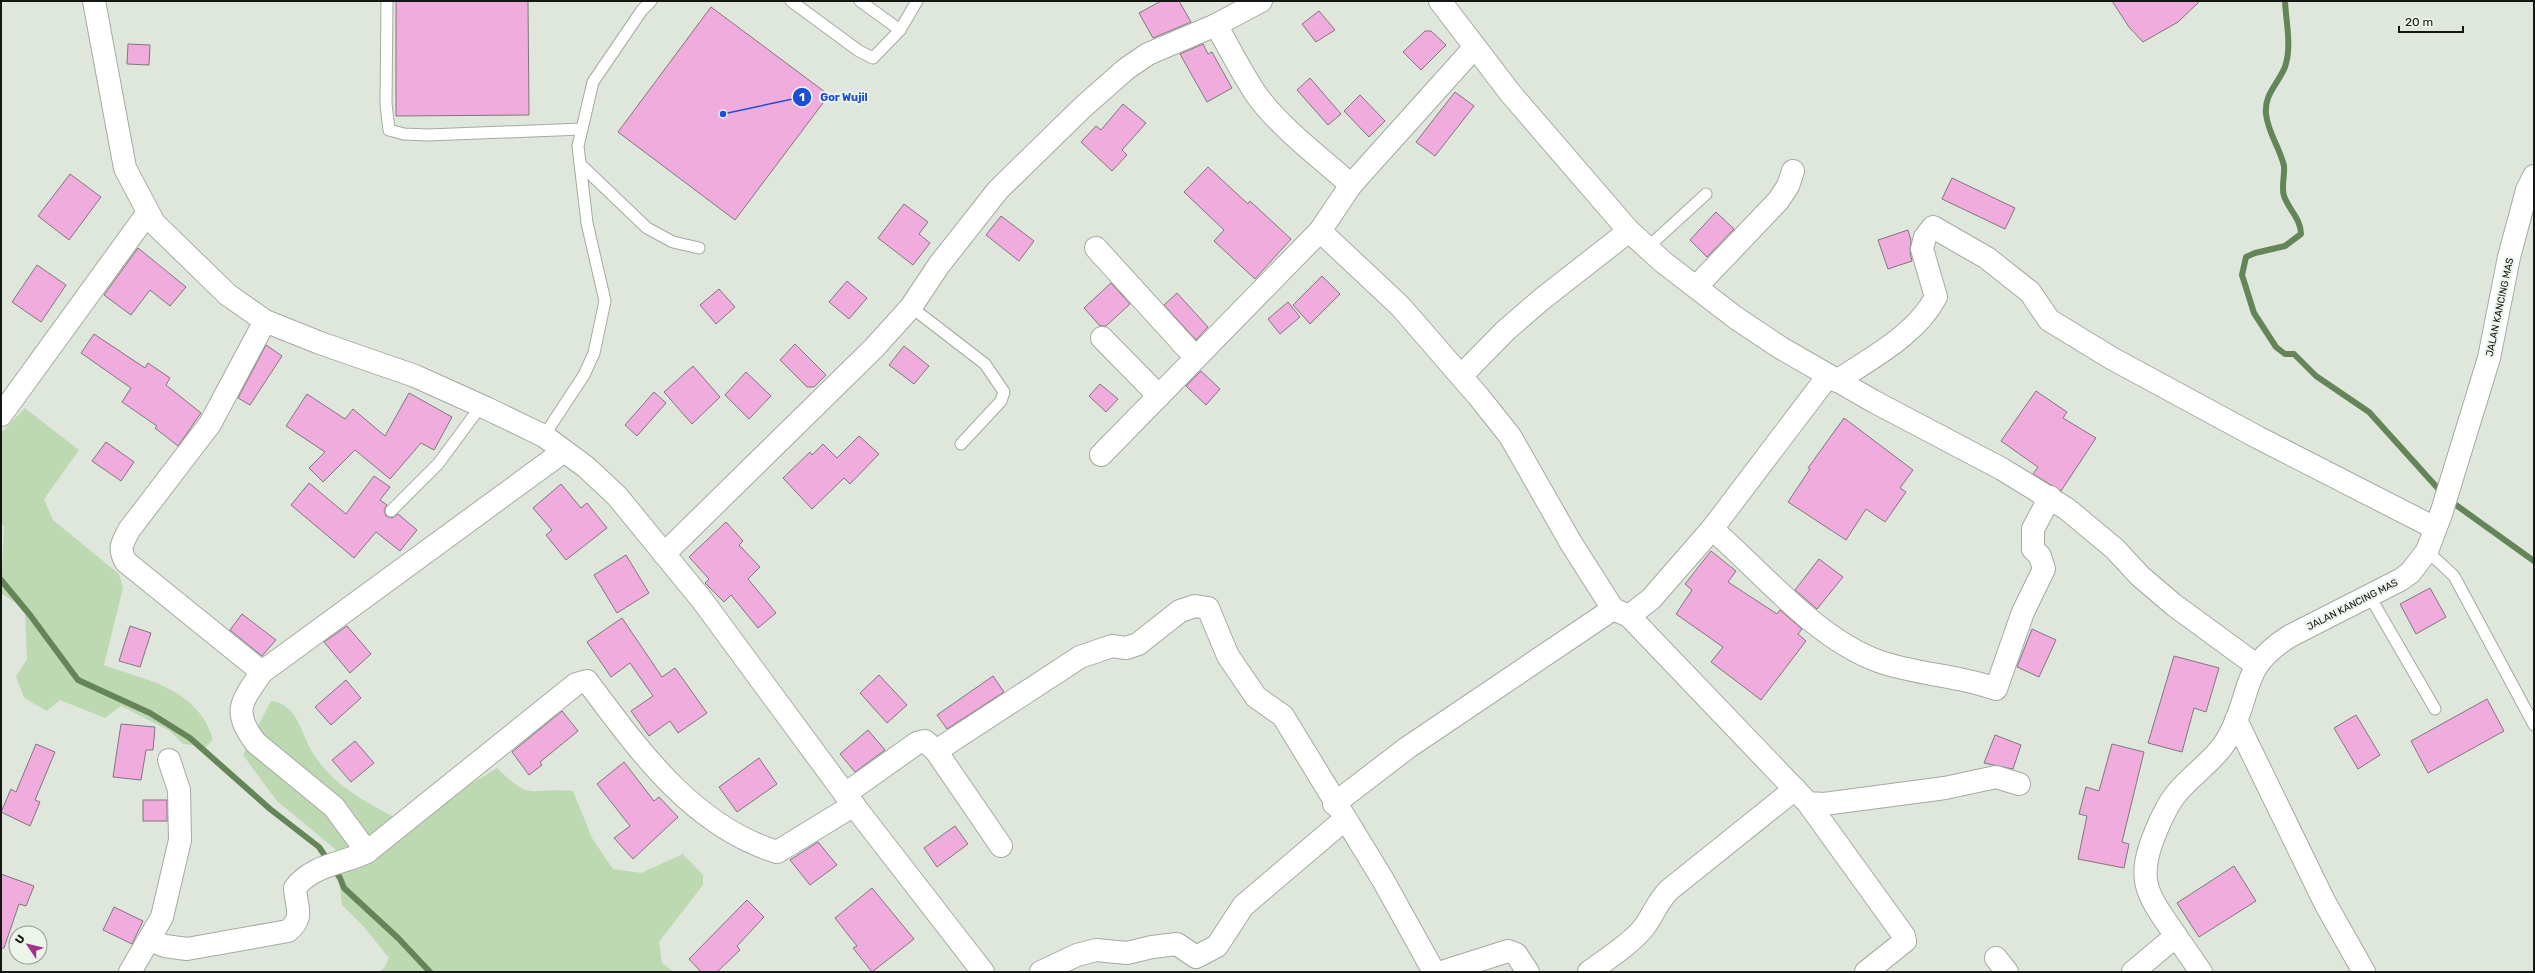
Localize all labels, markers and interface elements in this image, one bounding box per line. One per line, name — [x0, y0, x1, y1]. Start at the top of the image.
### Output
scale bar — [2399, 8, 2463, 34]
text: 20 m — [2405, 15, 2433, 29]
callout: Gor Wujil — [792, 86, 876, 109]
text: 1 — [799, 90, 805, 104]
text: Gor Wujil — [820, 91, 868, 104]
street label: JALAN KANCING MAS — [2484, 257, 2516, 358]
street label: JALAN KANCING MAS — [2305, 577, 2400, 633]
north arrow — [8, 925, 48, 965]
text: U — [13, 933, 28, 947]

